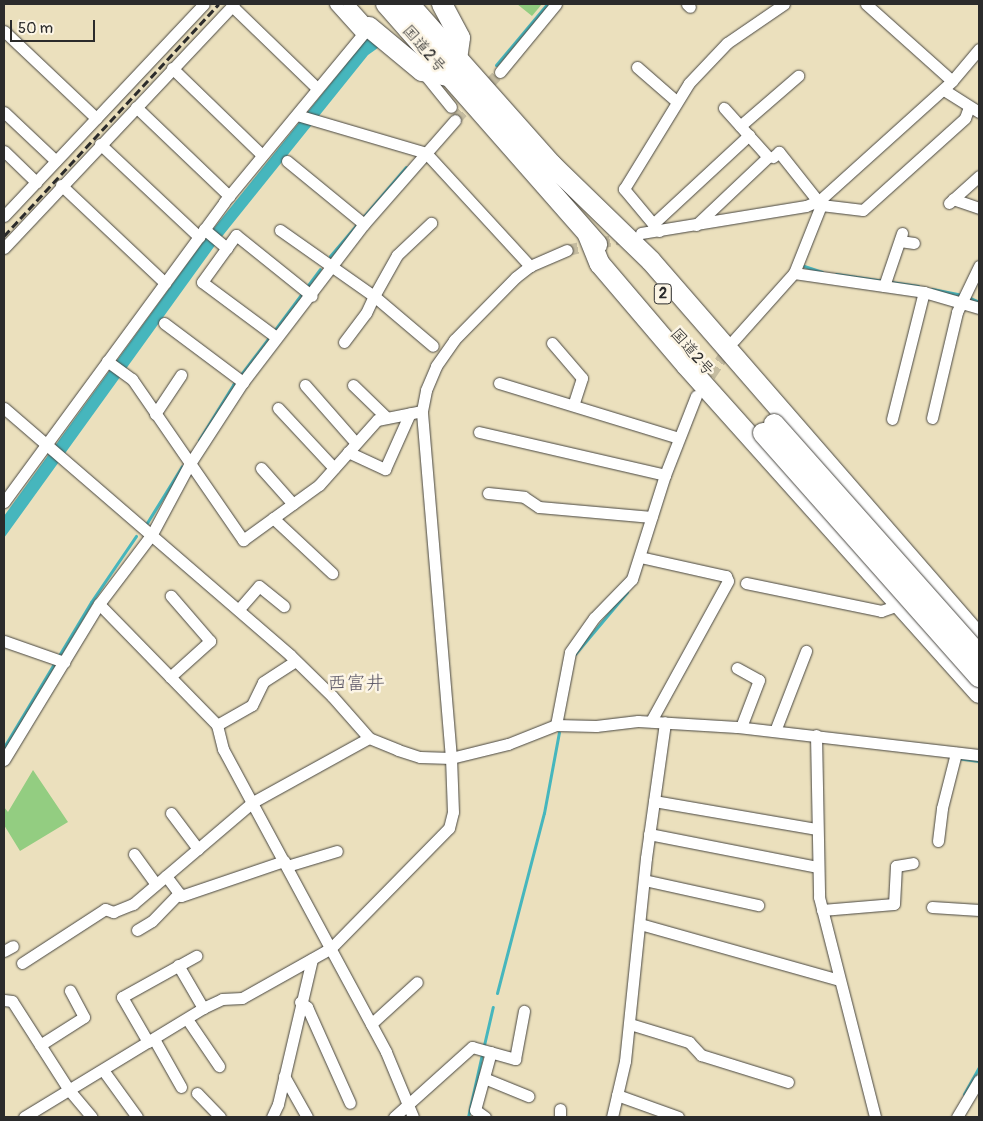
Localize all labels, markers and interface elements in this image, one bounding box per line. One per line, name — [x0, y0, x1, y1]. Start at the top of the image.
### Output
scale bar — [12, 10, 98, 42]
text: 50 m — [18, 19, 53, 38]
street label: 国道2号 — [398, 21, 450, 77]
road number: 2 — [653, 282, 673, 306]
street label: 国道2号 — [666, 324, 718, 380]
district label: 西富井 — [328, 673, 384, 695]

